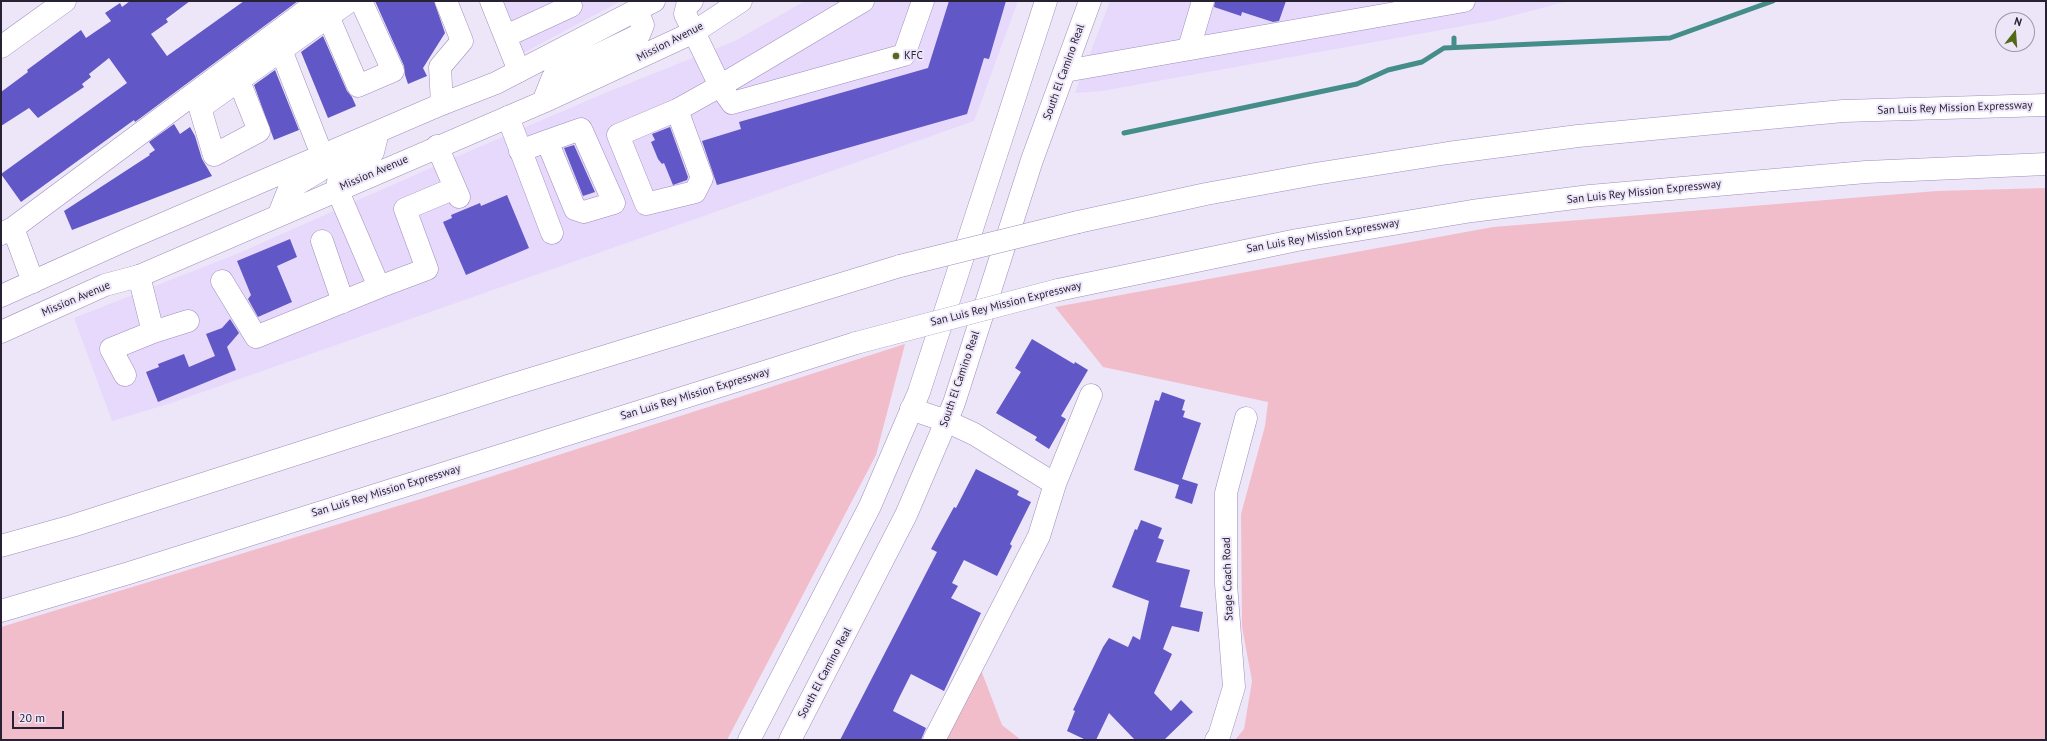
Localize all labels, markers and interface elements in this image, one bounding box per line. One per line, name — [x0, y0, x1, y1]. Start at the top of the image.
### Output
north arrow — [1995, 12, 2035, 52]
text: N — [2013, 14, 2024, 29]
street label: Mission Avenue — [634, 20, 706, 64]
street label: South El Camino Real — [1041, 22, 1087, 122]
place label: KFC — [904, 49, 923, 63]
marker: KFC — [891, 51, 901, 61]
street label: San Luis Rey Mission Expressway — [1877, 99, 2033, 117]
street label: Mission Avenue — [338, 153, 410, 193]
street label: San Luis Rey Mission Expressway — [1566, 177, 1722, 207]
street label: San Luis Rey Mission Expressway — [1245, 216, 1401, 256]
street label: Mission Avenue — [40, 279, 112, 319]
street label: San Luis Rey Mission Expressway — [929, 279, 1083, 329]
street label: South El Camino Real — [937, 329, 983, 429]
street label: San Luis Rey Mission Expressway — [619, 365, 771, 423]
street label: San Luis Rey Mission Expressway — [310, 462, 462, 520]
street label: Stage Coach Road — [1220, 537, 1236, 621]
street label: South El Camino Real — [795, 625, 855, 721]
scale bar — [14, 703, 66, 729]
text: 20 m — [19, 710, 45, 725]

